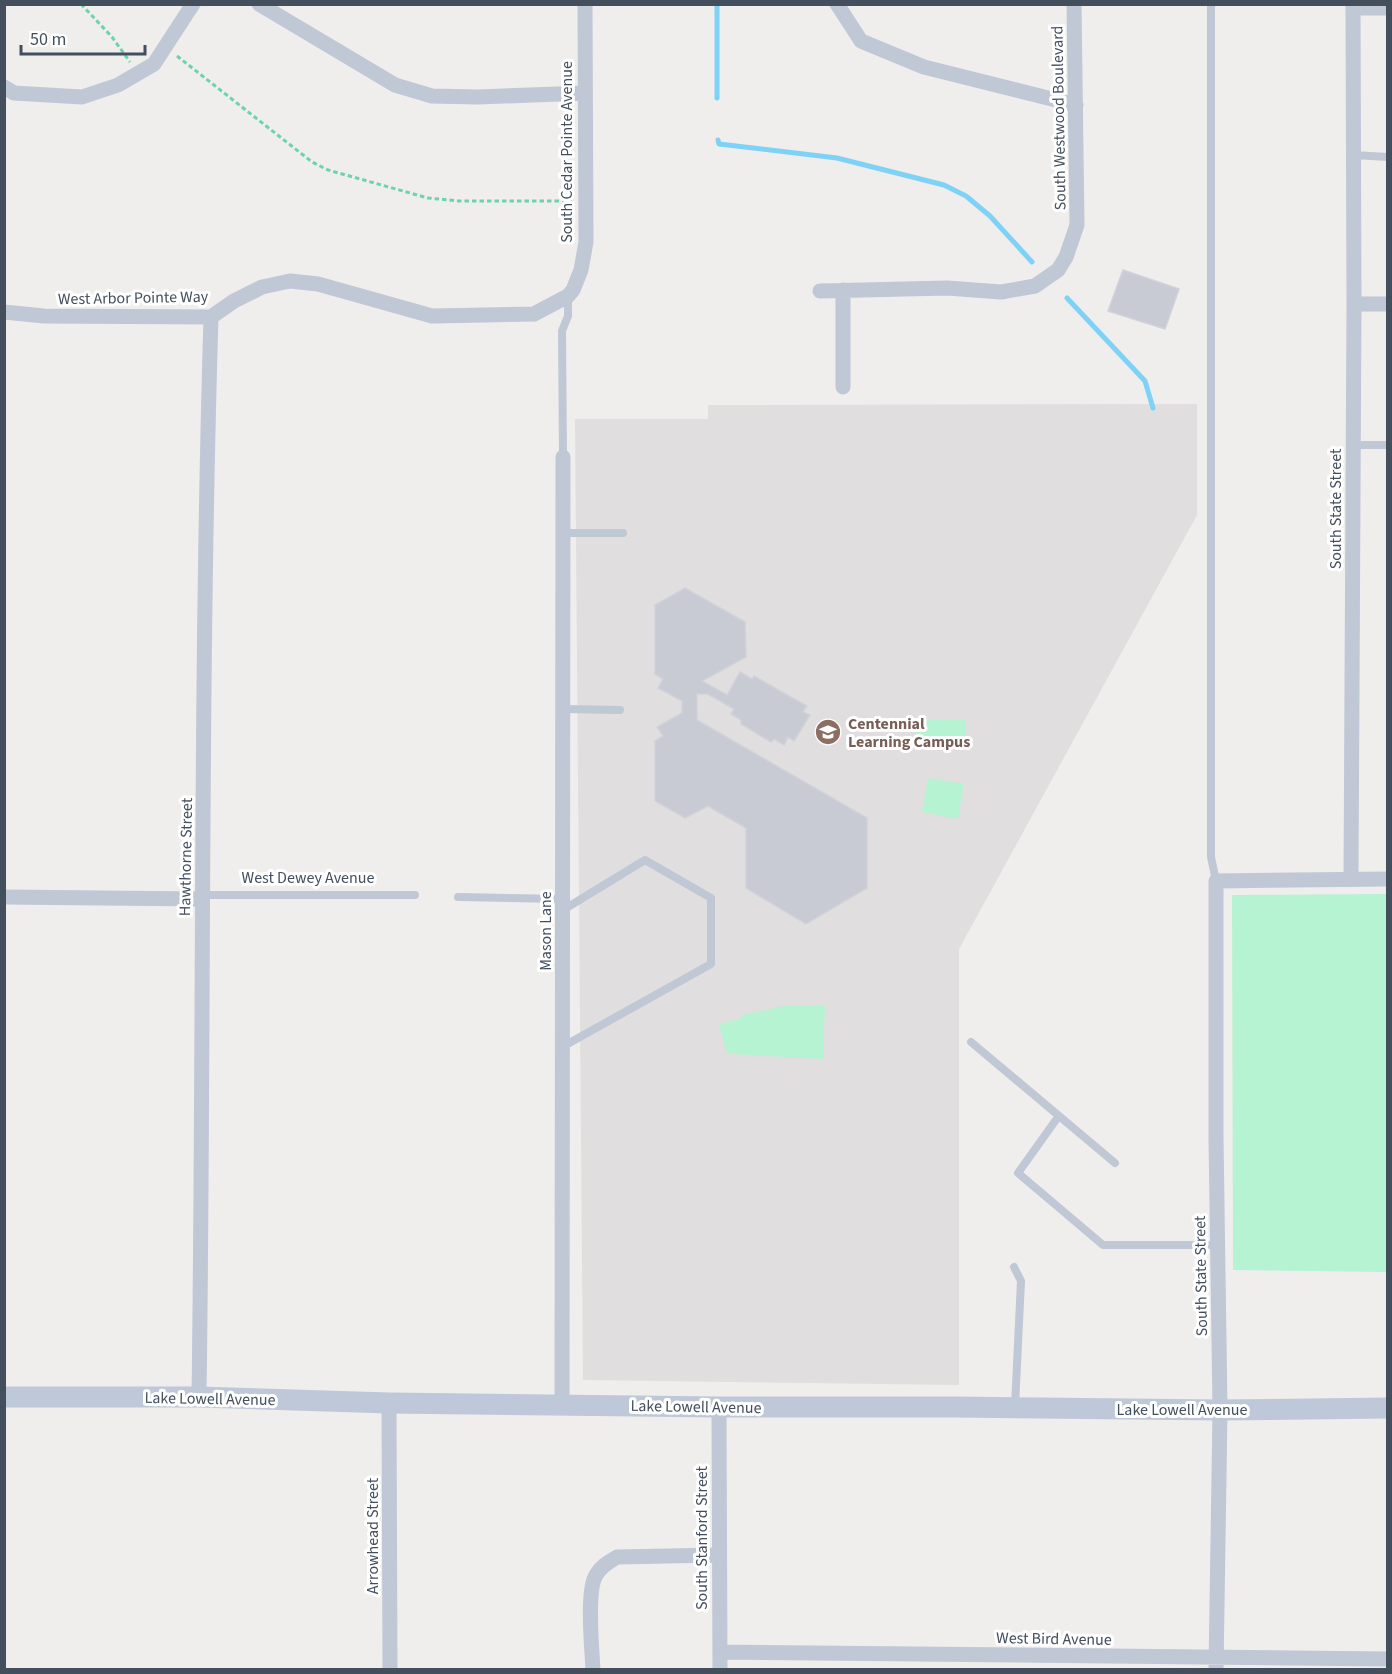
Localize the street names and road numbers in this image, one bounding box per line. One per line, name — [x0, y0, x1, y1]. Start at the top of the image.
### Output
street label: South Westwood Boulevard — [1046, 25, 1072, 211]
street label: South Cedar Pointe Avenue — [556, 61, 578, 243]
street label: West Arbor Pointe Way — [58, 286, 209, 310]
street label: South State Street — [1325, 448, 1347, 569]
street label: Hawthorne Street — [174, 797, 198, 916]
street label: West Dewey Avenue — [242, 867, 374, 889]
street label: Mason Lane — [535, 891, 557, 971]
street label: South State Street — [1189, 1215, 1213, 1337]
street label: Lake Lowell Avenue — [144, 1387, 276, 1411]
street label: Lake Lowell Avenue — [630, 1395, 762, 1419]
street label: Lake Lowell Avenue — [1117, 1399, 1247, 1421]
street label: South Stanford Street — [691, 1465, 713, 1610]
street label: Arrowhead Street — [362, 1477, 384, 1594]
street label: West Bird Avenue — [996, 1627, 1112, 1651]

